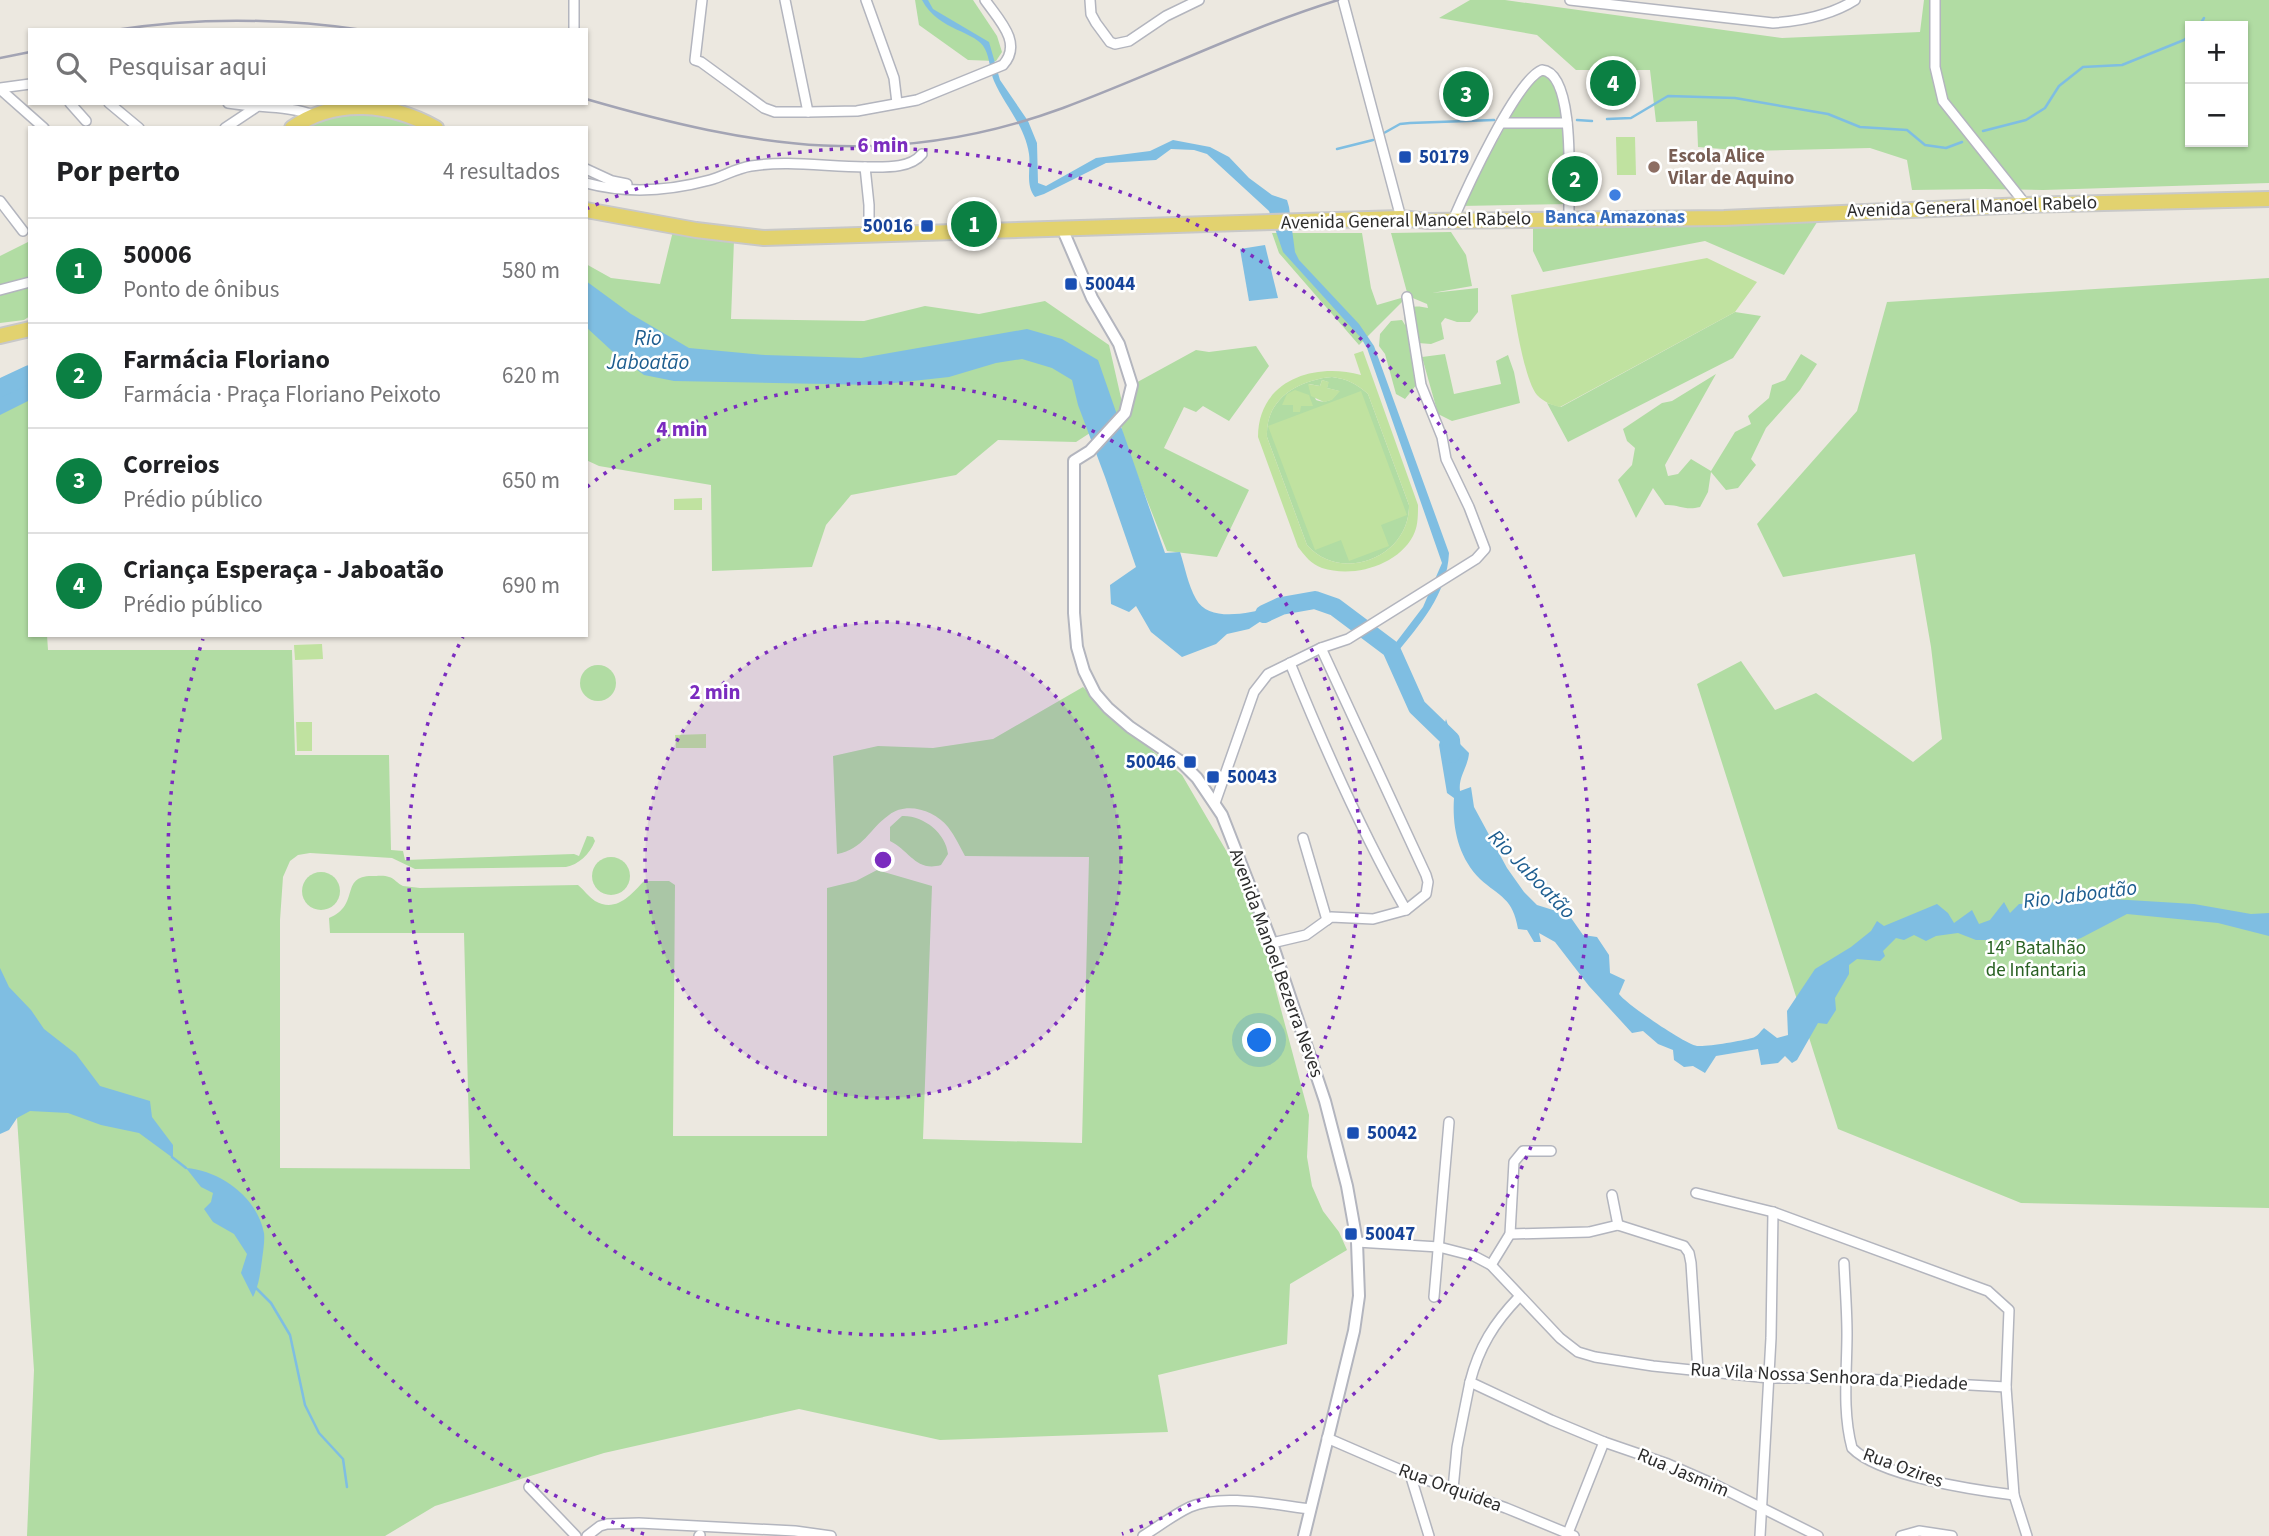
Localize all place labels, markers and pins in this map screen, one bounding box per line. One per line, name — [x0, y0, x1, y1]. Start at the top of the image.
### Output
pin: 4 — [1590, 57, 1636, 109]
pin: 3 — [1443, 68, 1489, 120]
place label: Escola Alice Vilar de Aquino — [1667, 143, 1794, 192]
place label: 50179 — [1419, 144, 1469, 171]
marker: 50179 — [1397, 149, 1413, 165]
pin: 2 — [1552, 153, 1598, 205]
marker: Escola Alice Vilar de Aquino — [1646, 159, 1662, 175]
marker: Banca Amazonas — [1607, 187, 1623, 203]
pin: 1 — [951, 198, 997, 250]
place label: Banca Amazonas — [1545, 204, 1685, 231]
place label: 50016 — [863, 213, 913, 240]
marker: 50016 — [919, 218, 935, 234]
place label: 50044 — [1085, 271, 1135, 298]
marker: 50044 — [1063, 276, 1079, 292]
place label: 50046 — [1126, 749, 1176, 776]
marker: 50046 — [1182, 754, 1198, 770]
place label: 50043 — [1227, 764, 1277, 791]
marker: 50043 — [1205, 769, 1221, 785]
centre of rings — [871, 848, 895, 872]
place label: 50042 — [1367, 1120, 1417, 1147]
marker: 50042 — [1345, 1125, 1361, 1141]
place label: 50047 — [1365, 1221, 1415, 1248]
marker: 50047 — [1343, 1226, 1359, 1242]

